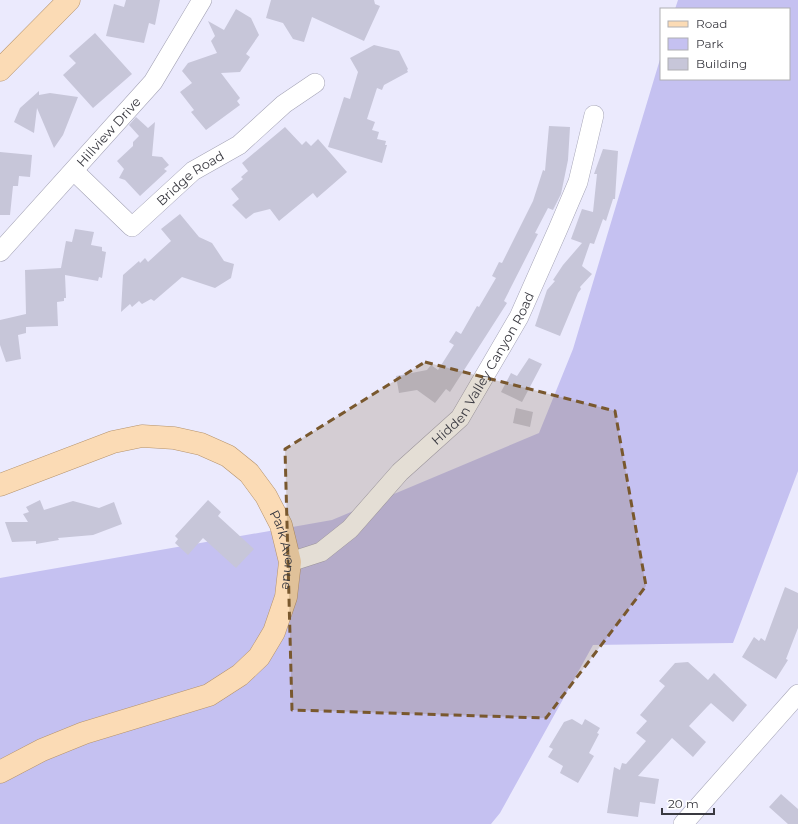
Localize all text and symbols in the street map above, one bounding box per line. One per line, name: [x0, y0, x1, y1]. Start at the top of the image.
legend: [660, 8, 790, 80]
text: Road: [696, 16, 727, 31]
text: Park: [696, 36, 724, 51]
text: Building: [696, 56, 747, 71]
street label: Hillview Drive: [73, 93, 144, 170]
street label: Bridge Road: [153, 147, 227, 209]
street label: Hidden Valley Canyon Road: [428, 289, 537, 448]
street label: Park Avenue: [266, 507, 298, 591]
scale bar: [662, 790, 714, 816]
text: 20 m: [668, 796, 699, 811]

